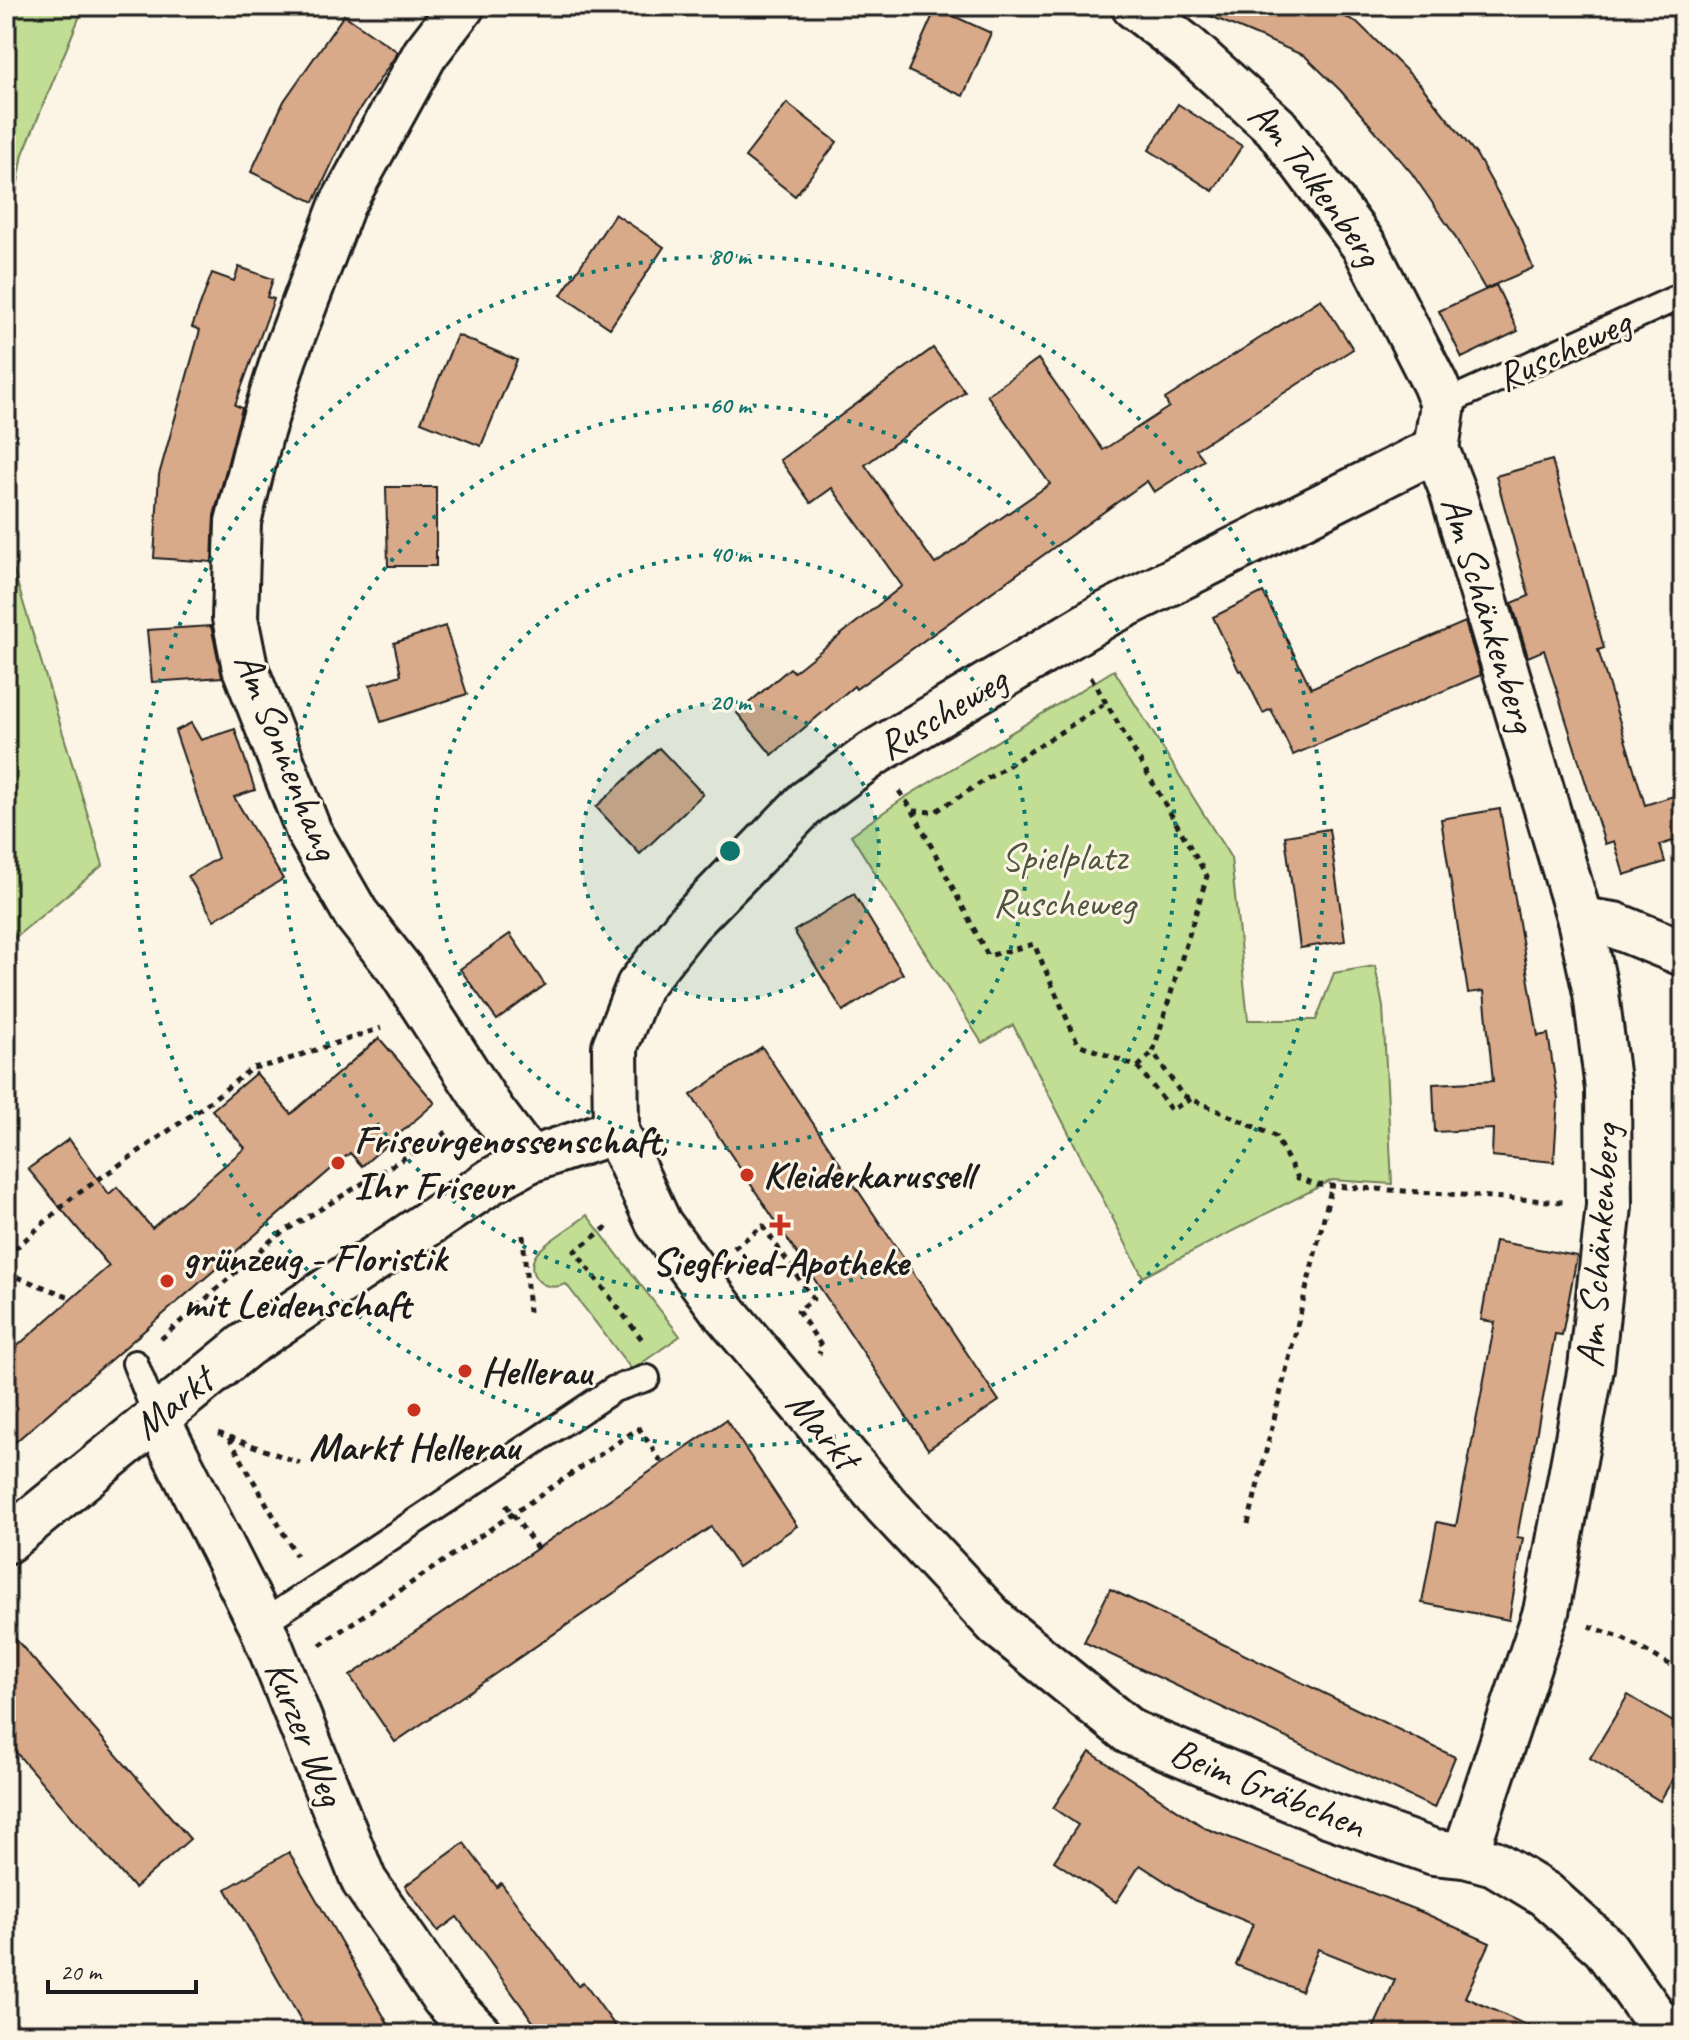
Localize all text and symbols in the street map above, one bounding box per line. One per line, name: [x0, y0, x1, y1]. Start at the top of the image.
street label: Am Talkenberg: [1238, 89, 1396, 276]
text: 80 m: [709, 241, 753, 271]
street label: Ruscheweg: [1488, 296, 1640, 403]
text: 60 m: [709, 390, 753, 420]
street label: Am Schänkenberg: [1429, 490, 1549, 741]
text: 40 m: [709, 539, 753, 569]
street label: Am Sonnenhang: [223, 645, 352, 869]
street label: Ruscheweg: [868, 654, 1018, 771]
text: 20 m: [709, 687, 753, 717]
park label: Spielplatz Ruscheweg: [993, 832, 1138, 928]
centre of rings: [716, 837, 744, 865]
place label: Friseurgenossenschaft, Ihr Friseur: [354, 1115, 668, 1211]
street label: Am Schänkenberg: [1565, 1120, 1632, 1369]
place label: Kleiderkarussell: [763, 1150, 980, 1200]
marker: Friseurgenossenschaft, Ihr Friseur: [329, 1154, 347, 1172]
marker: Kleiderkarussell: [738, 1166, 756, 1184]
marker: Siegfried-Apotheke: [771, 1216, 789, 1234]
place label: grünzeug - Floristik mit Leidenschaft: [183, 1233, 449, 1329]
place label: Siegfried-Apotheke: [652, 1237, 911, 1287]
marker: grünzeug - Floristik mit Leidenschaft: [158, 1272, 176, 1290]
place label: Hellerau: [481, 1346, 594, 1396]
street label: Markt: [123, 1352, 228, 1450]
marker: Hellerau: [456, 1362, 474, 1380]
street label: Markt: [775, 1380, 874, 1484]
marker: Markt Hellerau: [405, 1401, 423, 1419]
place label: Markt Hellerau: [309, 1422, 522, 1472]
street label: Kurzer Weg: [253, 1653, 357, 1815]
street label: Beim Gräbchen: [1163, 1726, 1374, 1850]
scale bar: [48, 1944, 196, 1994]
text: 20 m: [60, 1957, 103, 1987]

